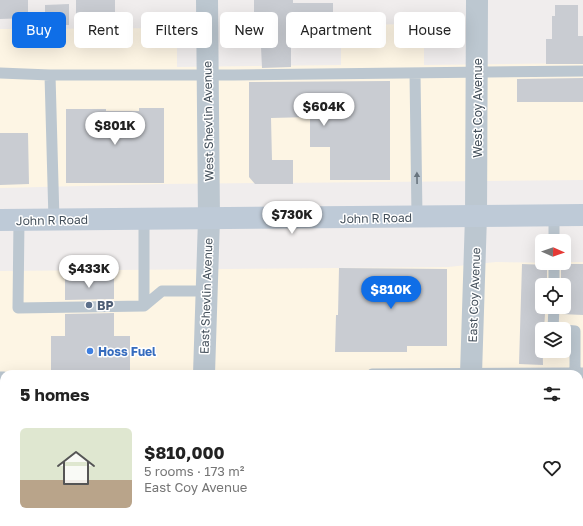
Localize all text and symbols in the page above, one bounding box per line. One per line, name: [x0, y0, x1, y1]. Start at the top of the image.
chip: Buy: [12, 12, 66, 48]
chip: Rent: [74, 12, 133, 48]
chip: Filters: [141, 12, 212, 48]
chip: New: [220, 12, 278, 48]
chip: Apartment: [286, 12, 386, 48]
chip: House: [394, 12, 465, 48]
street label: West Coy Avenue: [470, 58, 485, 158]
street label: West Shevlin Avenue: [199, 61, 217, 181]
pin: $604K: [296, 93, 352, 127]
text: $604K: [303, 98, 345, 114]
pin: $801K: [87, 112, 143, 146]
text: $801K: [94, 117, 136, 133]
one-way arrow: [414, 171, 420, 184]
pin: $730K: [264, 201, 320, 235]
text: $730K: [271, 206, 313, 222]
street label: John R Road: [340, 210, 412, 226]
street label: John R Road: [16, 212, 88, 228]
north arrow: [535, 234, 571, 270]
map controls: [535, 234, 571, 358]
street label: East Shevlin Avenue: [196, 238, 216, 354]
street label: East Coy Avenue: [465, 247, 483, 343]
pin: $433K: [61, 255, 117, 289]
text: $433K: [68, 260, 110, 276]
pin: $810K: [363, 276, 419, 310]
button: locate: [535, 278, 571, 314]
text: $810K: [370, 281, 412, 297]
place label: BP: [97, 298, 114, 313]
marker: BP: [84, 300, 94, 310]
button: layers: [535, 322, 571, 358]
place label: Hoss Fuel: [98, 344, 156, 359]
marker: Hoss Fuel: [85, 346, 95, 356]
icon: filters: [541, 383, 563, 405]
text: 5 homes: [20, 384, 90, 405]
text: $810,000: [144, 442, 225, 463]
icon: home: [52, 444, 100, 492]
icon: heart: [541, 457, 563, 479]
text: 5 rooms · 173 m²: [144, 463, 244, 479]
text: East Coy Avenue: [144, 479, 247, 495]

